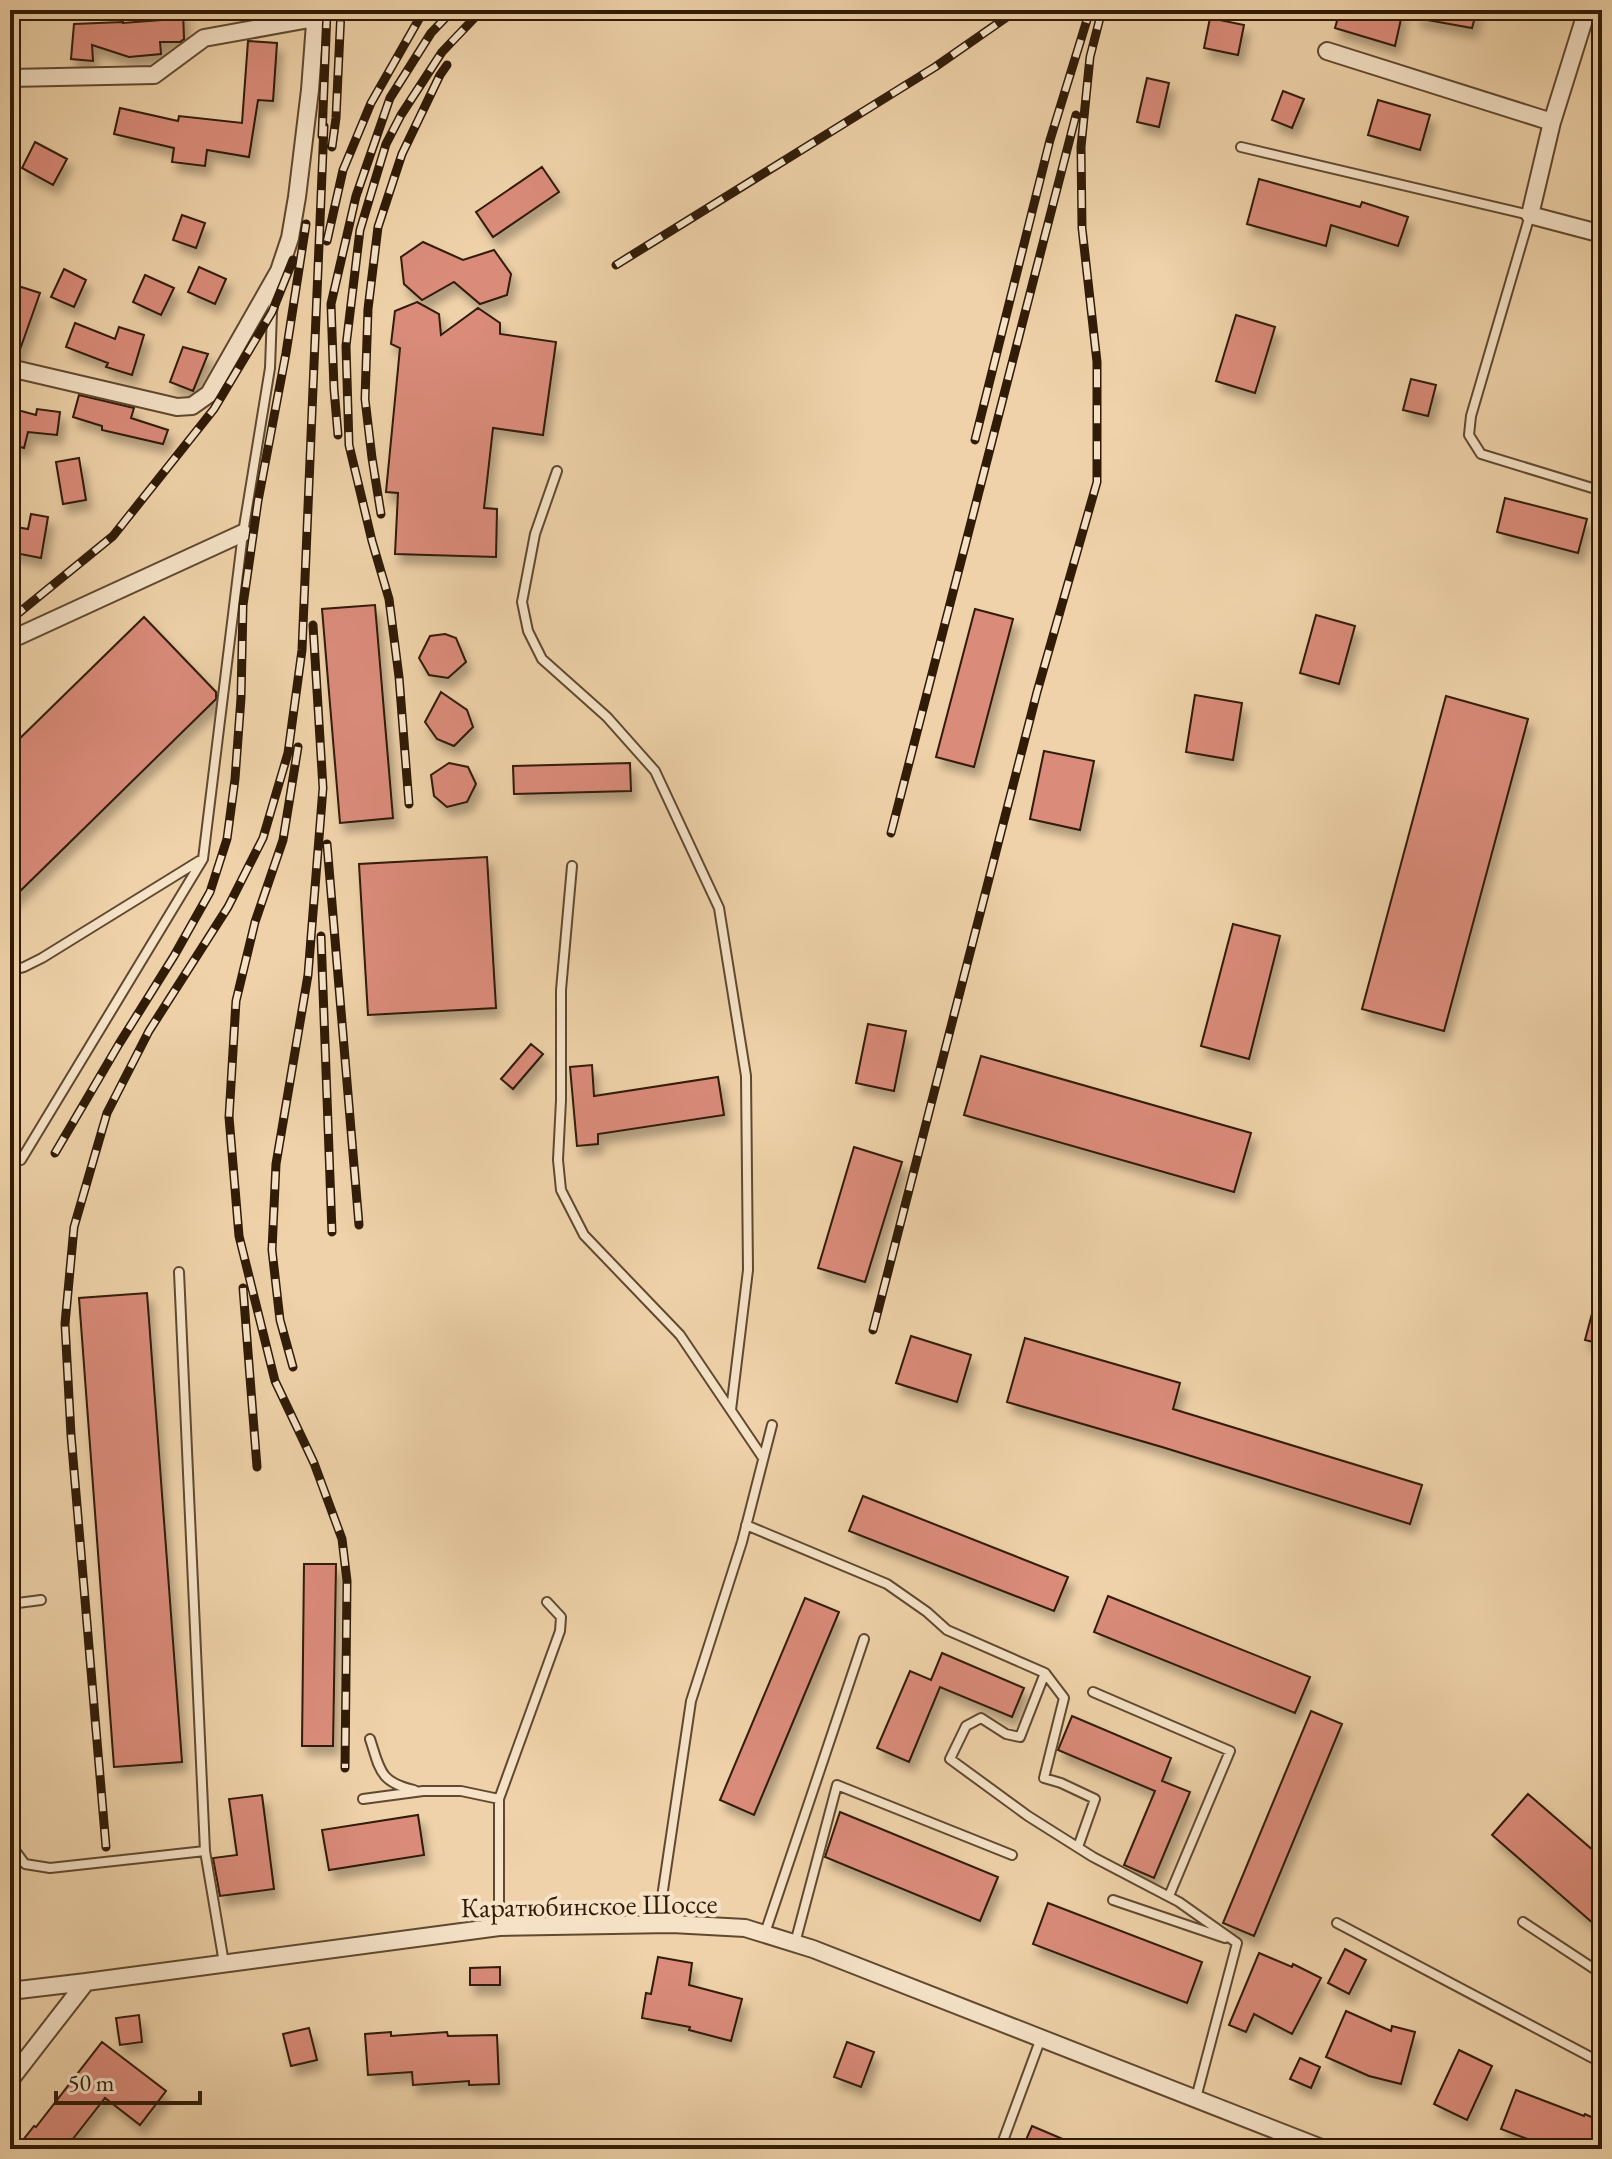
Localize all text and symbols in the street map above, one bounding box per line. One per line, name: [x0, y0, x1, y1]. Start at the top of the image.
street label: Каратюбинское Шоссе: [460, 1885, 718, 1925]
scale bar: [56, 2055, 200, 2105]
text: 50 m: [68, 2067, 115, 2098]

